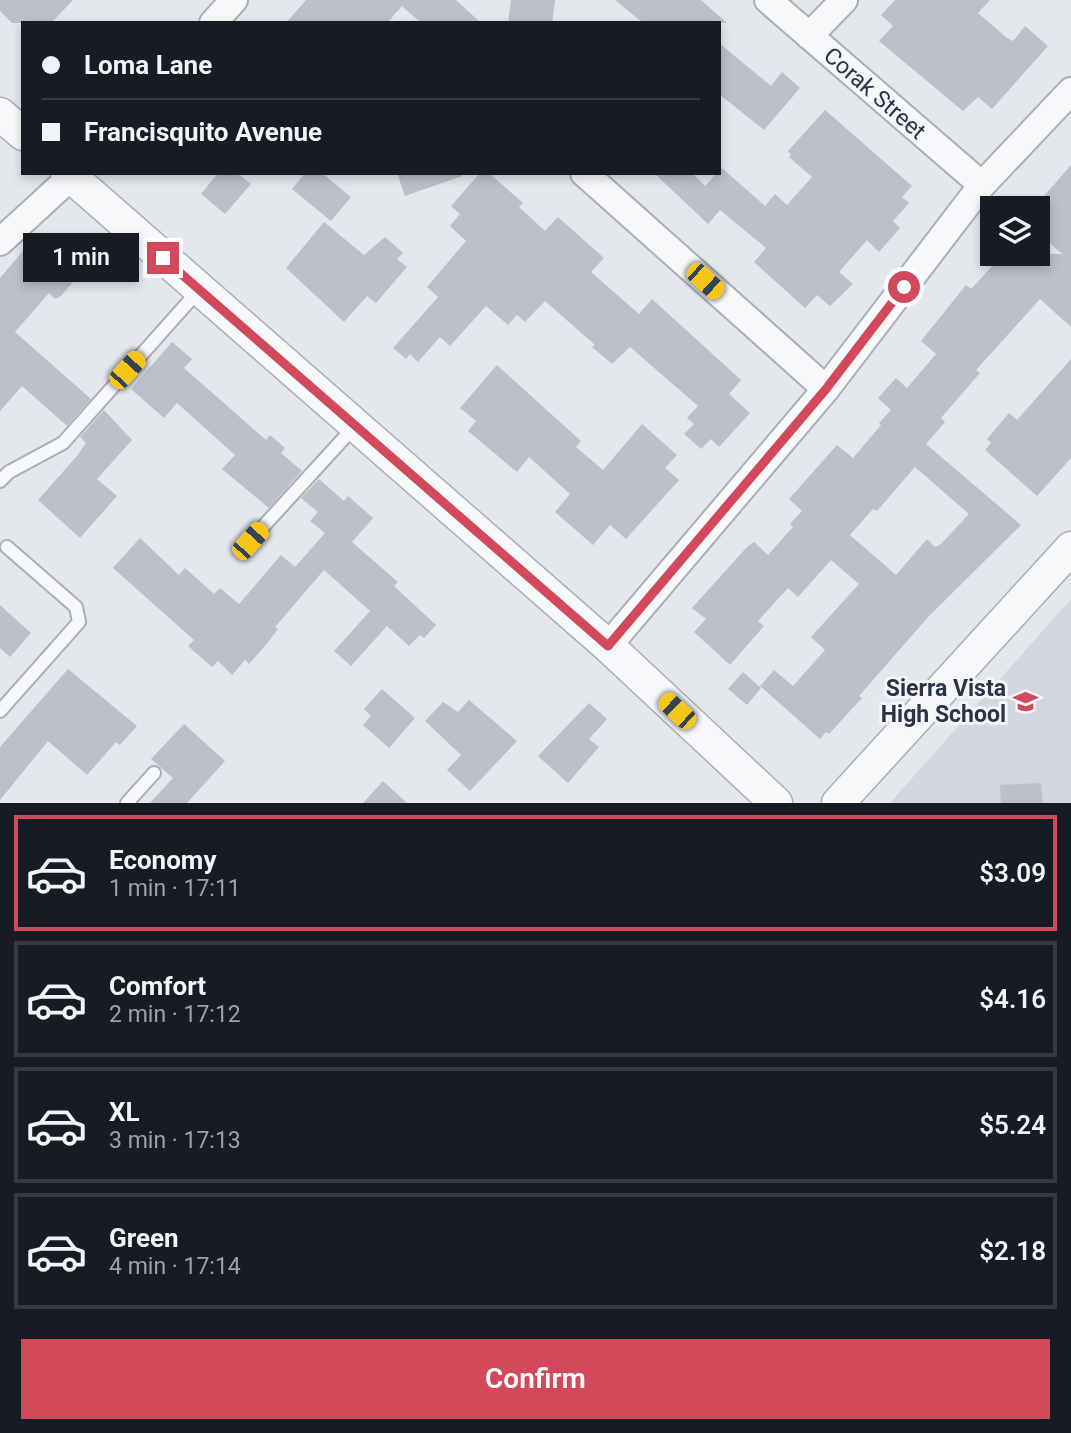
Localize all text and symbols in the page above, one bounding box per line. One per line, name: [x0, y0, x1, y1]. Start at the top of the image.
street label: Corak Street: [818, 42, 931, 145]
text: Loma Lane: [84, 50, 212, 80]
text: Francisquito Avenue: [84, 117, 322, 147]
map controls: [980, 196, 1050, 266]
button: layers: [980, 196, 1050, 266]
callout: 1 min: [23, 233, 138, 282]
route end: [147, 242, 179, 274]
text: 1 min: [52, 244, 110, 271]
car: [683, 259, 728, 303]
route start: [888, 271, 920, 303]
car: [106, 347, 149, 393]
car: [229, 518, 272, 564]
place label: Sierra Vista High School: [881, 675, 1006, 728]
school or university icon: Sierra Vista High School: [1012, 687, 1040, 715]
car: [655, 689, 700, 733]
icon: car: [25, 842, 88, 905]
text: Economy: [109, 845, 216, 875]
text: $3.09: [979, 858, 1046, 888]
text: 1 min · 17:11: [109, 875, 241, 902]
icon: car: [25, 968, 88, 1031]
text: Comfort: [109, 971, 206, 1001]
text: $4.16: [979, 984, 1046, 1014]
text: 2 min · 17:12: [109, 1001, 241, 1028]
icon: car: [25, 1094, 88, 1157]
text: XL: [109, 1097, 140, 1127]
text: $5.24: [979, 1110, 1046, 1140]
text: 3 min · 17:13: [109, 1127, 241, 1154]
icon: car: [25, 1220, 88, 1283]
text: Green: [109, 1223, 179, 1253]
text: $2.18: [979, 1236, 1046, 1266]
text: 4 min · 17:14: [109, 1253, 241, 1280]
button: Confirm: [21, 1339, 1050, 1419]

